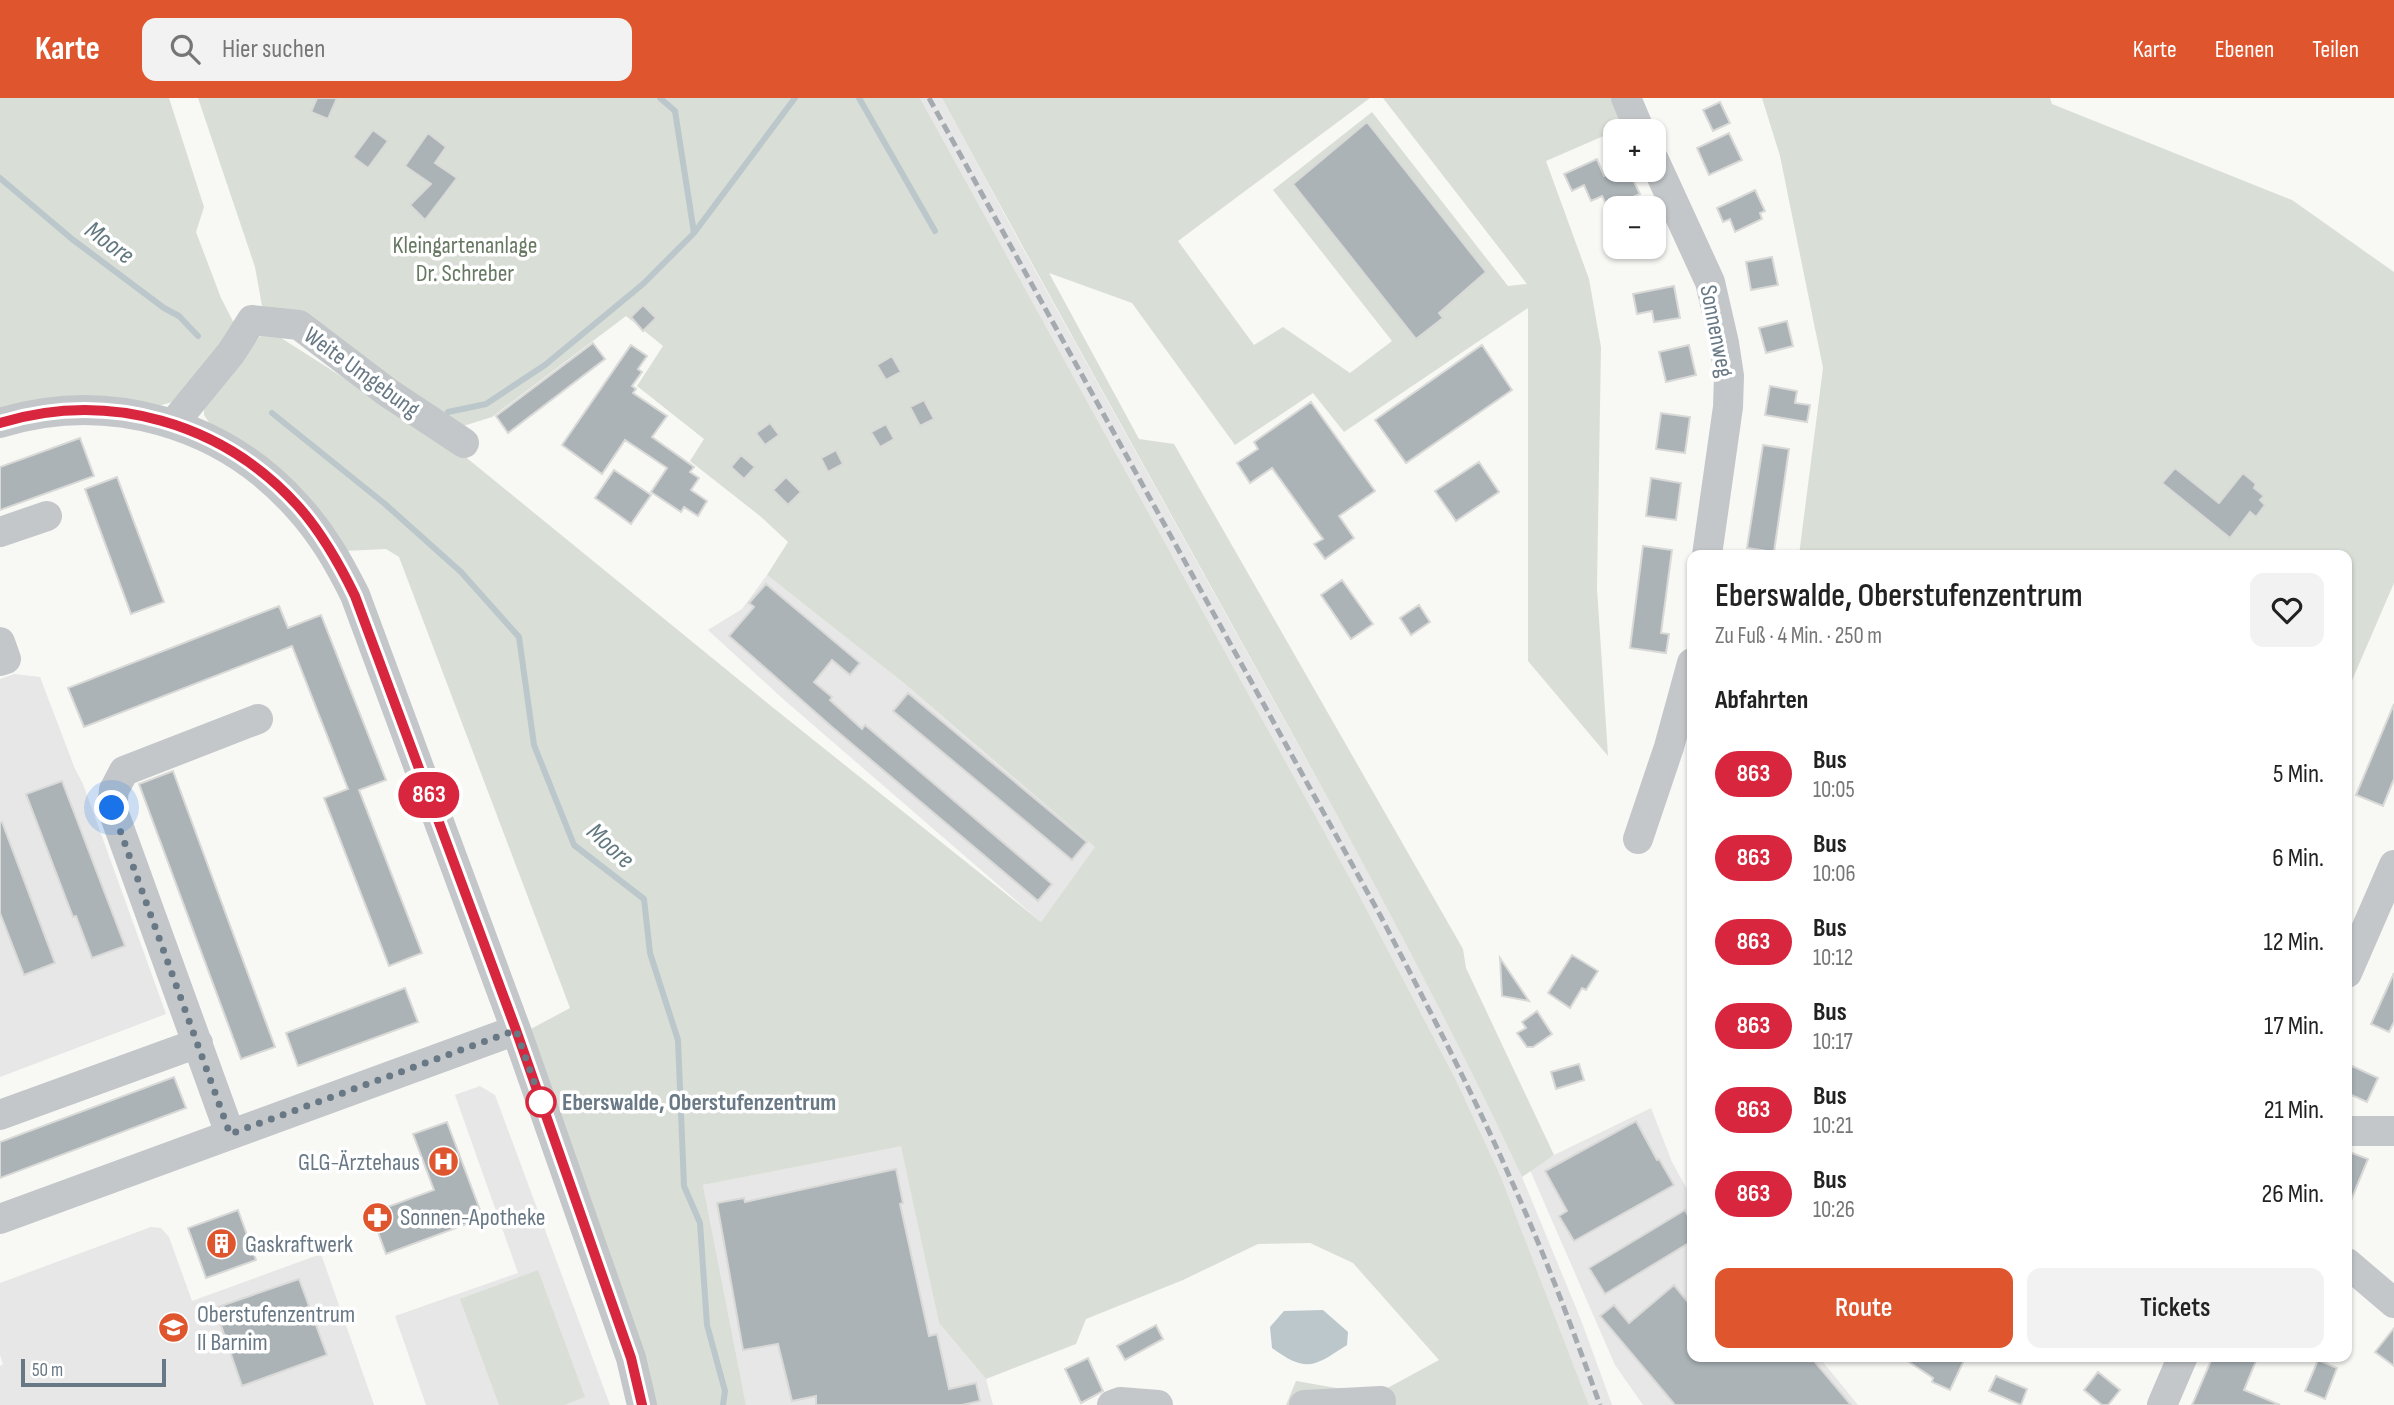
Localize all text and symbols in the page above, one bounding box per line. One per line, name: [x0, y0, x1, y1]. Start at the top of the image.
search box: [142, 18, 632, 81]
text: Karte: [35, 29, 100, 69]
icon: search: [166, 30, 204, 68]
text: Hier suchen: [222, 34, 325, 65]
text: Karte: [2133, 35, 2177, 64]
text: Ebenen: [2215, 35, 2274, 64]
text: Teilen: [2312, 35, 2359, 64]
map controls: [1603, 119, 1666, 259]
button: +: [1603, 119, 1666, 182]
button: −: [1603, 196, 1666, 259]
water label: Moore: [78, 215, 140, 271]
park label: Kleingartenanlage Dr. Schreber: [393, 231, 537, 288]
street label: Sonnenweg: [1693, 283, 1740, 380]
street label: Weite Umgebung: [298, 321, 425, 424]
button: heart: [2250, 573, 2324, 647]
text: Eberswalde, Oberstufenzentrum: [1715, 576, 2083, 616]
text: Zu Fuß · 4 Min. · 250 m: [1715, 622, 1882, 650]
text: Abfahrten: [1715, 685, 1808, 716]
text: Bus: [1813, 745, 1847, 776]
text: 863: [1737, 759, 1770, 788]
text: 5 Min.: [2273, 759, 2324, 790]
line badge: 863: [389, 772, 469, 818]
text: 10:05: [1813, 776, 1855, 804]
text: 863: [412, 780, 446, 809]
your location: [94, 790, 129, 825]
water label: Moore: [580, 817, 640, 875]
text: Bus: [1813, 829, 1847, 860]
text: 863: [1737, 843, 1770, 872]
text: 6 Min.: [2272, 843, 2324, 874]
text: 10:06: [1813, 860, 1856, 888]
text: Bus: [1813, 913, 1847, 944]
text: 863: [1737, 927, 1770, 956]
text: 12 Min.: [2263, 927, 2324, 958]
text: 10:12: [1813, 944, 1853, 972]
text: Bus: [1813, 997, 1847, 1028]
text: 863: [1737, 1011, 1770, 1040]
text: 17 Min.: [2264, 1011, 2324, 1042]
text: 10:17: [1813, 1028, 1853, 1056]
text: Bus: [1813, 1081, 1847, 1112]
marker: Eberswalde, Oberstufenzentrum: [526, 1087, 556, 1117]
place label: Eberswalde, Oberstufenzentrum: [562, 1088, 836, 1117]
text: 863: [1737, 1095, 1770, 1124]
text: 21 Min.: [2264, 1095, 2324, 1126]
text: 10:21: [1813, 1112, 1853, 1140]
hospital icon: GLG-Ärztehaus: [426, 1145, 460, 1179]
place label: GLG-Ärztehaus: [298, 1148, 420, 1177]
text: Bus: [1813, 1165, 1847, 1196]
text: 863: [1737, 1179, 1770, 1208]
text: 26 Min.: [2261, 1179, 2324, 1210]
text: 10:26: [1813, 1196, 1855, 1224]
pharmacy icon: Sonnen-Apotheke: [360, 1200, 394, 1234]
place label: Sonnen-Apotheke: [400, 1203, 545, 1232]
building icon: Gaskraftwerk: [205, 1227, 239, 1261]
place label: Gaskraftwerk: [245, 1230, 353, 1259]
button: Route: [1715, 1268, 2013, 1348]
button: Tickets: [2027, 1268, 2324, 1348]
place label: Oberstufenzentrum II Barnim: [197, 1300, 355, 1357]
school or university icon: Oberstufenzentrum II Barnim: [157, 1311, 191, 1345]
scale bar: [21, 1356, 166, 1388]
text: 50 m: [32, 1359, 63, 1382]

